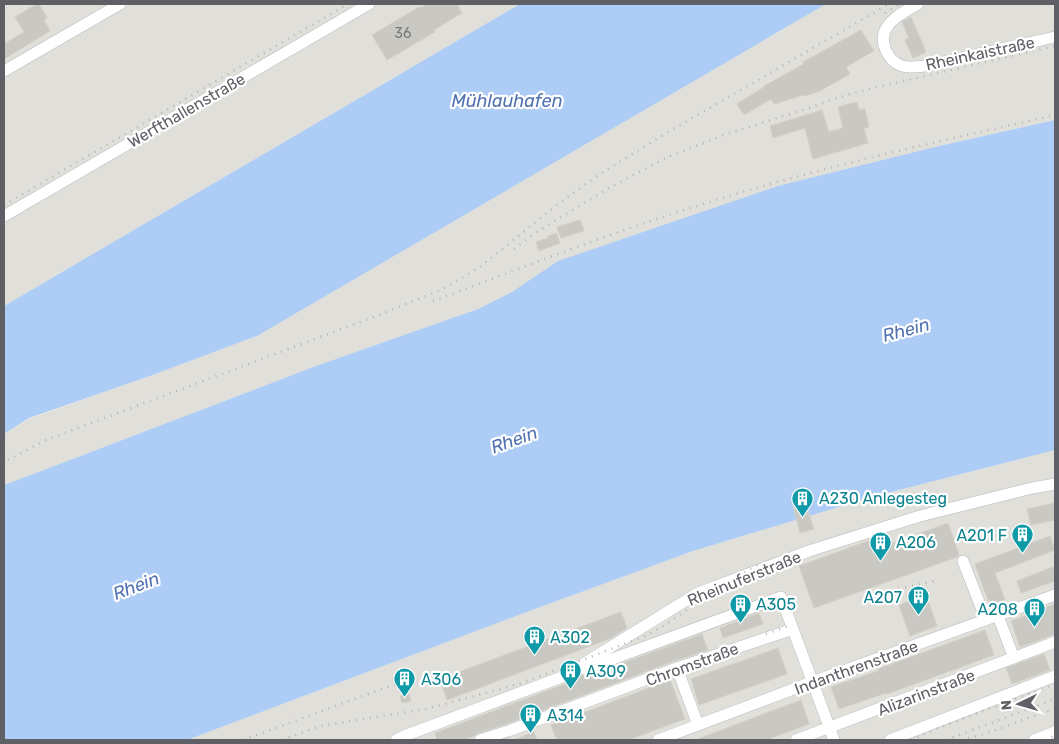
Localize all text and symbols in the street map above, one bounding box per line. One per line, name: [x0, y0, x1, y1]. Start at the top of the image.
house number: 36: [395, 25, 411, 42]
street label: Rheinkaistraße: [924, 33, 1036, 74]
street label: Werfthallenstraße: [124, 69, 248, 152]
water label: Mühlauhafen: [451, 90, 563, 112]
water label: Rhein: [880, 313, 932, 347]
water label: Rhein: [488, 421, 540, 459]
building icon: A230 Anlegesteg: [791, 486, 815, 517]
place label: A230 Anlegesteg: [819, 489, 947, 508]
building icon: A201 F: [1011, 523, 1035, 554]
place label: A201 F: [957, 526, 1007, 545]
building icon: A206: [868, 530, 892, 561]
place label: A206: [896, 533, 936, 552]
street label: Rheinuferstraße: [685, 547, 804, 610]
water label: Rhein: [110, 567, 162, 605]
building icon: A207: [906, 585, 930, 616]
place label: A207: [864, 588, 902, 607]
building icon: A305: [728, 592, 752, 623]
place label: A305: [756, 595, 796, 614]
building icon: A208: [1022, 597, 1046, 628]
place label: A208: [978, 600, 1018, 619]
building icon: A302: [522, 625, 546, 656]
place label: A302: [550, 628, 590, 647]
street label: Indanthrenstraße: [792, 636, 921, 699]
street label: Chromstraße: [643, 639, 741, 690]
building icon: A309: [558, 659, 582, 690]
place label: A309: [586, 662, 626, 681]
street label: Alizarinstraße: [875, 665, 978, 720]
building icon: A306: [393, 667, 417, 698]
place label: A306: [421, 670, 461, 689]
north arrow: [994, 679, 1044, 729]
text: N: [998, 699, 1015, 711]
building icon: A314: [519, 703, 543, 734]
place label: A314: [547, 706, 584, 725]

